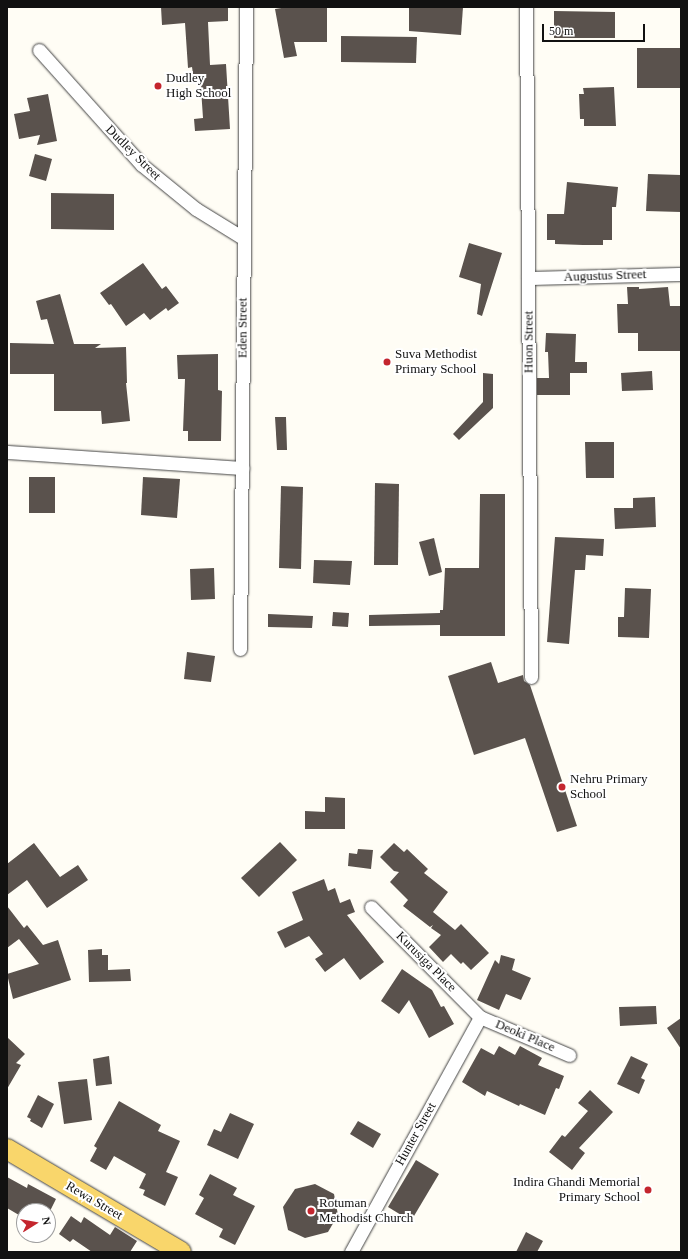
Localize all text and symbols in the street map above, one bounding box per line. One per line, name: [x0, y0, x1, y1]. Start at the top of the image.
scale bar: [544, 16, 647, 42]
text: 50 m: [549, 24, 573, 38]
place label: Dudley High School: [166, 71, 231, 102]
marker: Dudley High School: [153, 81, 163, 91]
street label: Dudley Street: [102, 122, 164, 184]
street label: Augustus Street: [563, 267, 647, 285]
street label: Eden Street: [235, 298, 251, 358]
street label: Huon Street: [521, 311, 537, 373]
place label: Suva Methodist Primary School: [395, 347, 477, 378]
marker: Suva Methodist Primary School: [382, 357, 392, 367]
place label: Nehru Primary School: [570, 772, 648, 803]
marker: Nehru Primary School: [557, 782, 567, 792]
street label: Kurusiga Place: [393, 929, 459, 995]
street label: Deoki Place: [493, 1016, 557, 1056]
street label: Hunter Street: [392, 1100, 440, 1168]
place label: Indira Ghandi Memorial Primary School: [513, 1175, 640, 1206]
street label: Rewa Street: [63, 1178, 125, 1224]
marker: Indira Ghandi Memorial Primary School: [643, 1185, 653, 1195]
place label: Rotuman Methodist Church: [319, 1196, 413, 1227]
north arrow: [16, 1203, 56, 1243]
marker: Rotuman Methodist Church: [306, 1206, 316, 1216]
text: N: [40, 1216, 53, 1226]

